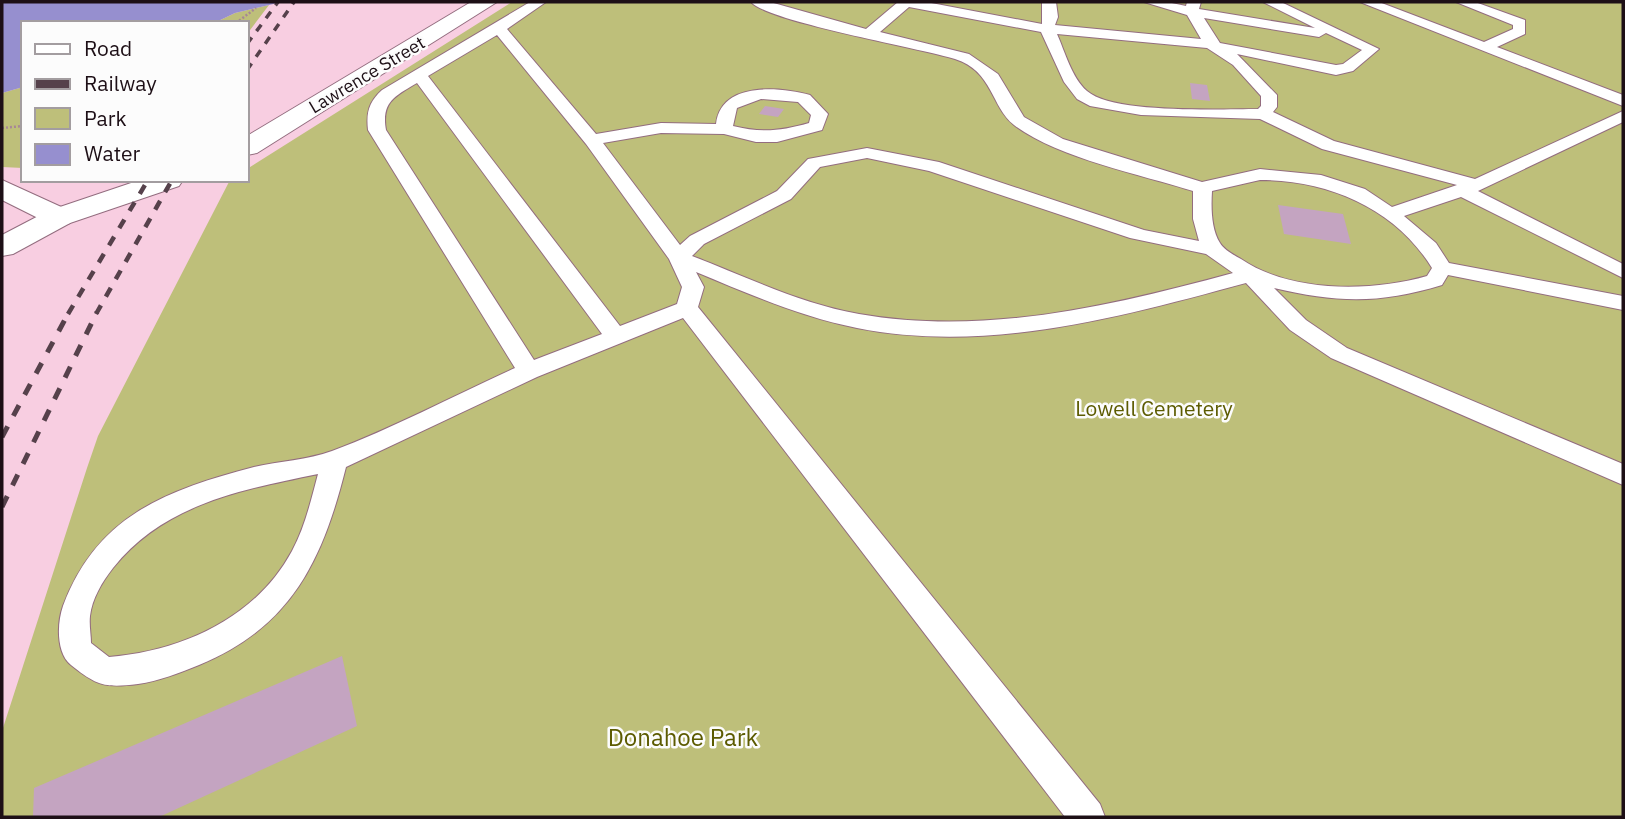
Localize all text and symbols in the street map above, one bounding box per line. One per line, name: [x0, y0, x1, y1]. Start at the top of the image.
legend: [21, 21, 248, 182]
street label: Lawrence Street: [304, 31, 429, 118]
text: Road: [84, 34, 132, 62]
text: Railway: [84, 69, 157, 97]
text: Park: [84, 104, 127, 132]
text: Water: [84, 139, 141, 167]
park label: Lowell Cemetery: [1075, 394, 1233, 422]
park label: Donahoe Park: [608, 721, 759, 753]

